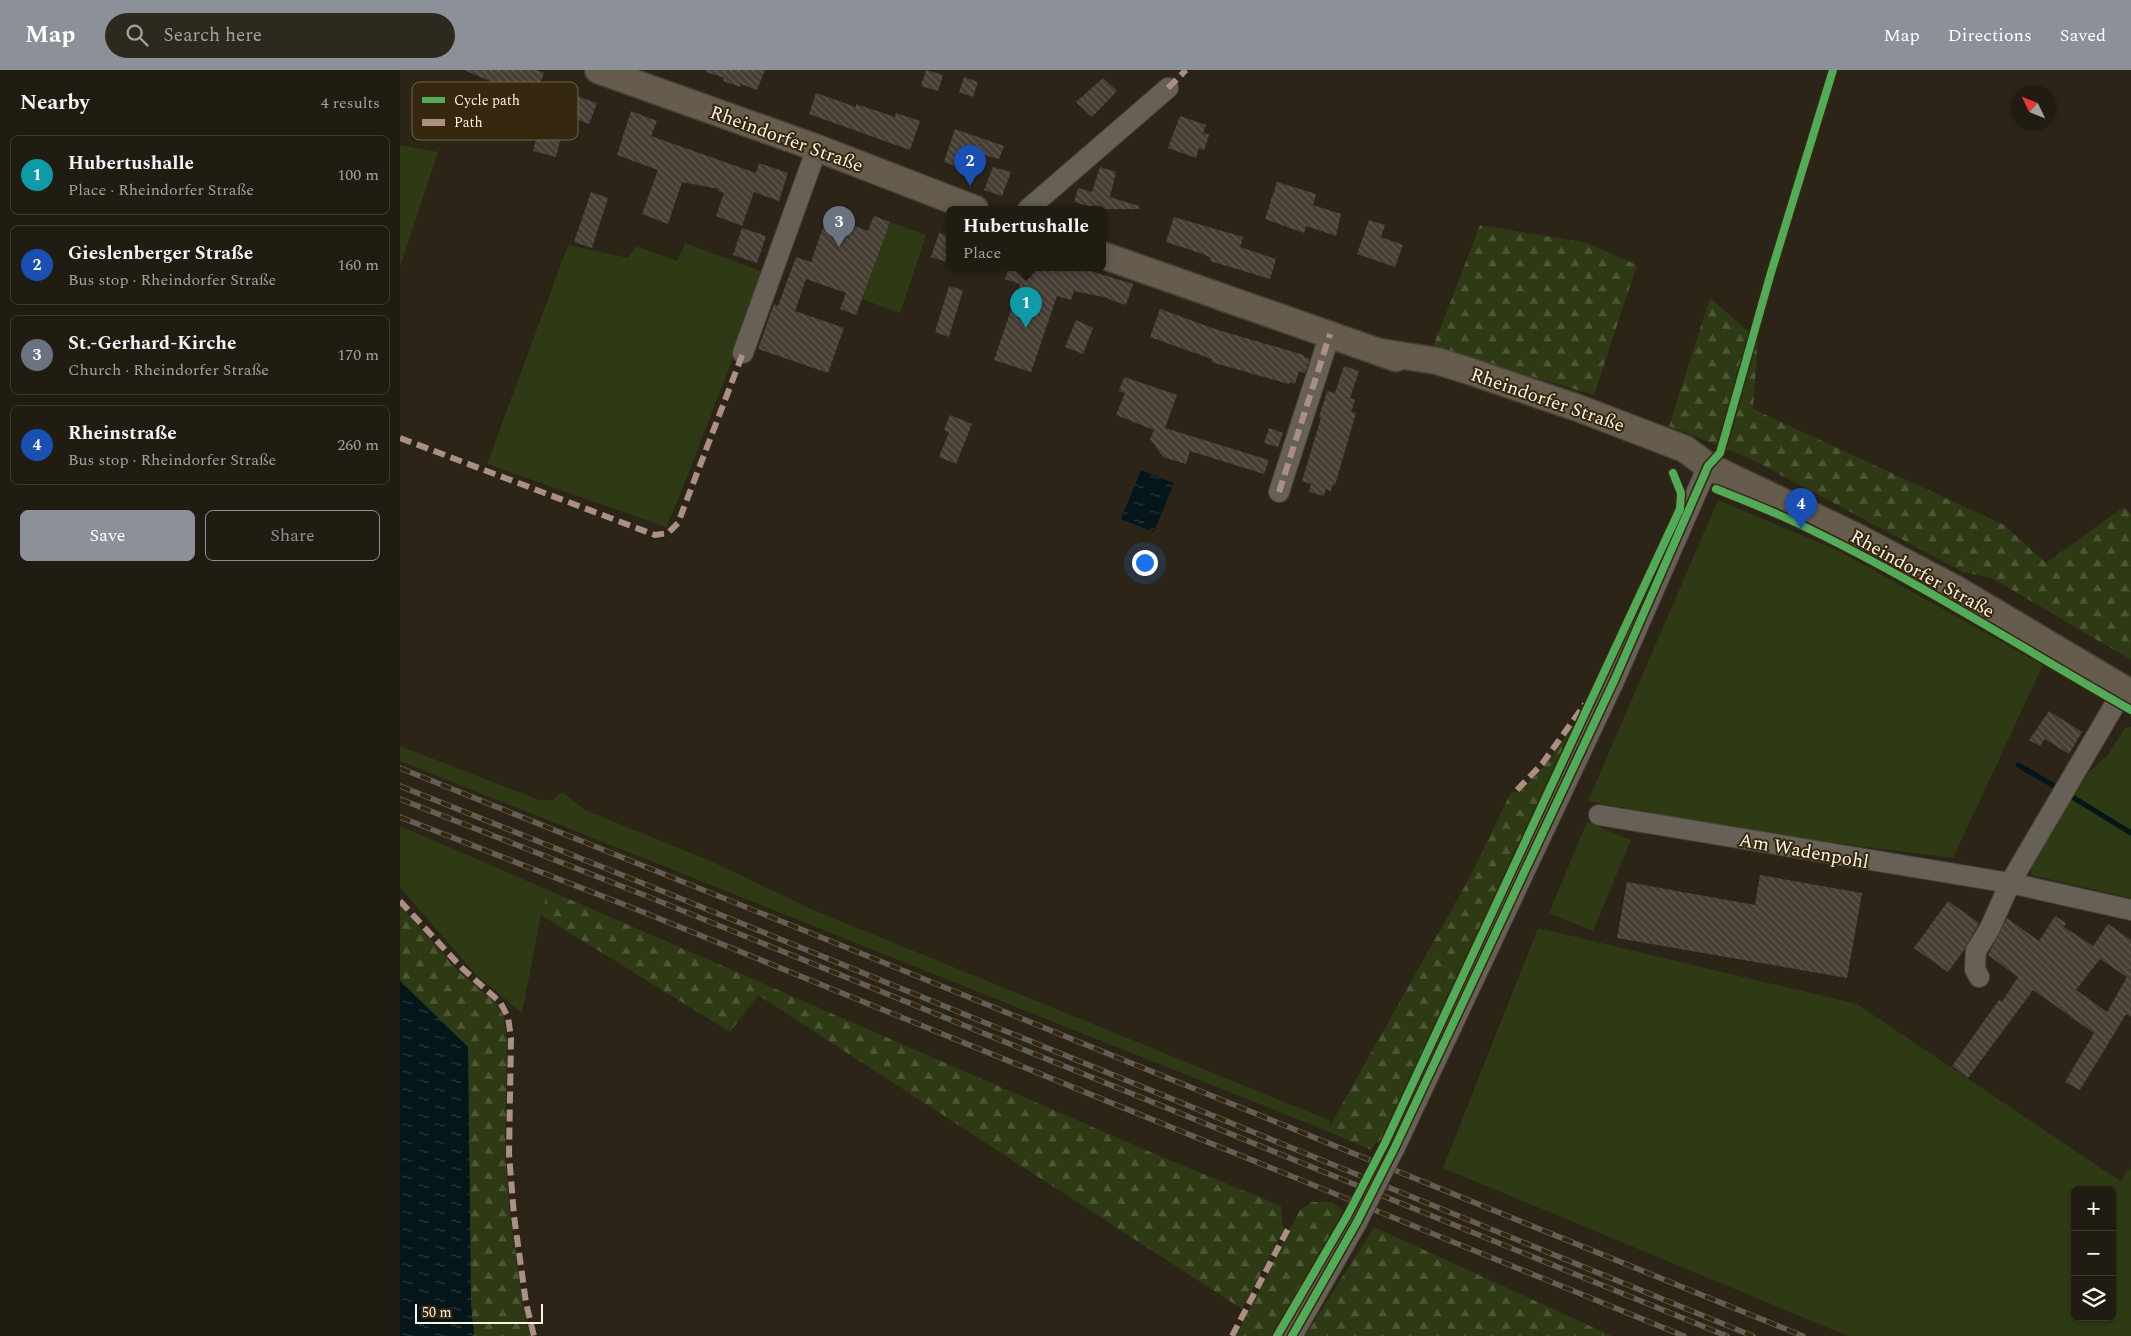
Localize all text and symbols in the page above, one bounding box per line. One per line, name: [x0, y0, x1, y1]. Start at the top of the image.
search box: [105, 13, 455, 58]
text: Map: [25, 17, 75, 53]
icon: search: [123, 21, 151, 49]
text: Search here: [163, 21, 262, 50]
text: Map: [1884, 22, 1920, 49]
text: Directions: [1948, 22, 2032, 49]
text: Saved: [2060, 22, 2106, 49]
legend: [412, 82, 578, 140]
north arrow: [2011, 85, 2056, 130]
text: Nearby: [20, 87, 90, 119]
text: Cycle path: [454, 90, 520, 111]
text: 4 results: [321, 91, 380, 115]
street label: Rheindorfer Straße: [706, 98, 867, 181]
text: Path: [454, 112, 483, 133]
pin: 2: [954, 145, 986, 186]
text: Hubertushalle: [68, 149, 194, 178]
text: 1: [33, 163, 41, 187]
text: 100 m: [337, 163, 379, 187]
text: Place · Rheindorfer Straße: [68, 178, 254, 202]
pin: 3: [823, 206, 855, 247]
popup: [946, 206, 1106, 271]
text: Hubertushalle: [963, 212, 1089, 241]
text: Gieslenberger Straße: [68, 239, 253, 268]
text: Place: [963, 241, 1001, 265]
text: 2: [33, 253, 41, 277]
text: 160 m: [337, 253, 379, 277]
text: Bus stop · Rheindorfer Straße: [68, 268, 276, 292]
pin: 1: [1010, 287, 1042, 328]
text: St.-Gerhard-Kirche: [68, 329, 236, 358]
text: 3: [33, 343, 41, 367]
text: 170 m: [337, 343, 379, 367]
text: Church · Rheindorfer Straße: [68, 358, 269, 382]
street label: Rheindorfer Straße: [1467, 360, 1628, 440]
text: Rheinstraße: [68, 419, 177, 448]
text: 4: [33, 433, 41, 457]
text: 260 m: [337, 433, 379, 457]
text: Bus stop · Rheindorfer Straße: [68, 448, 276, 472]
pin: 4: [1785, 488, 1817, 529]
button: Save: [20, 510, 195, 561]
button: Share: [205, 510, 380, 561]
street label: Rheindorfer Straße: [1845, 523, 2000, 626]
your location: [1132, 550, 1158, 576]
street label: Am Wadenpohl: [1736, 826, 1871, 877]
map controls: [2071, 1186, 2116, 1321]
button: +: [2071, 1186, 2116, 1231]
button: −: [2071, 1231, 2116, 1276]
button: layers: [2071, 1276, 2116, 1321]
scale bar: [415, 1301, 542, 1324]
text: 50 m: [422, 1302, 452, 1323]

